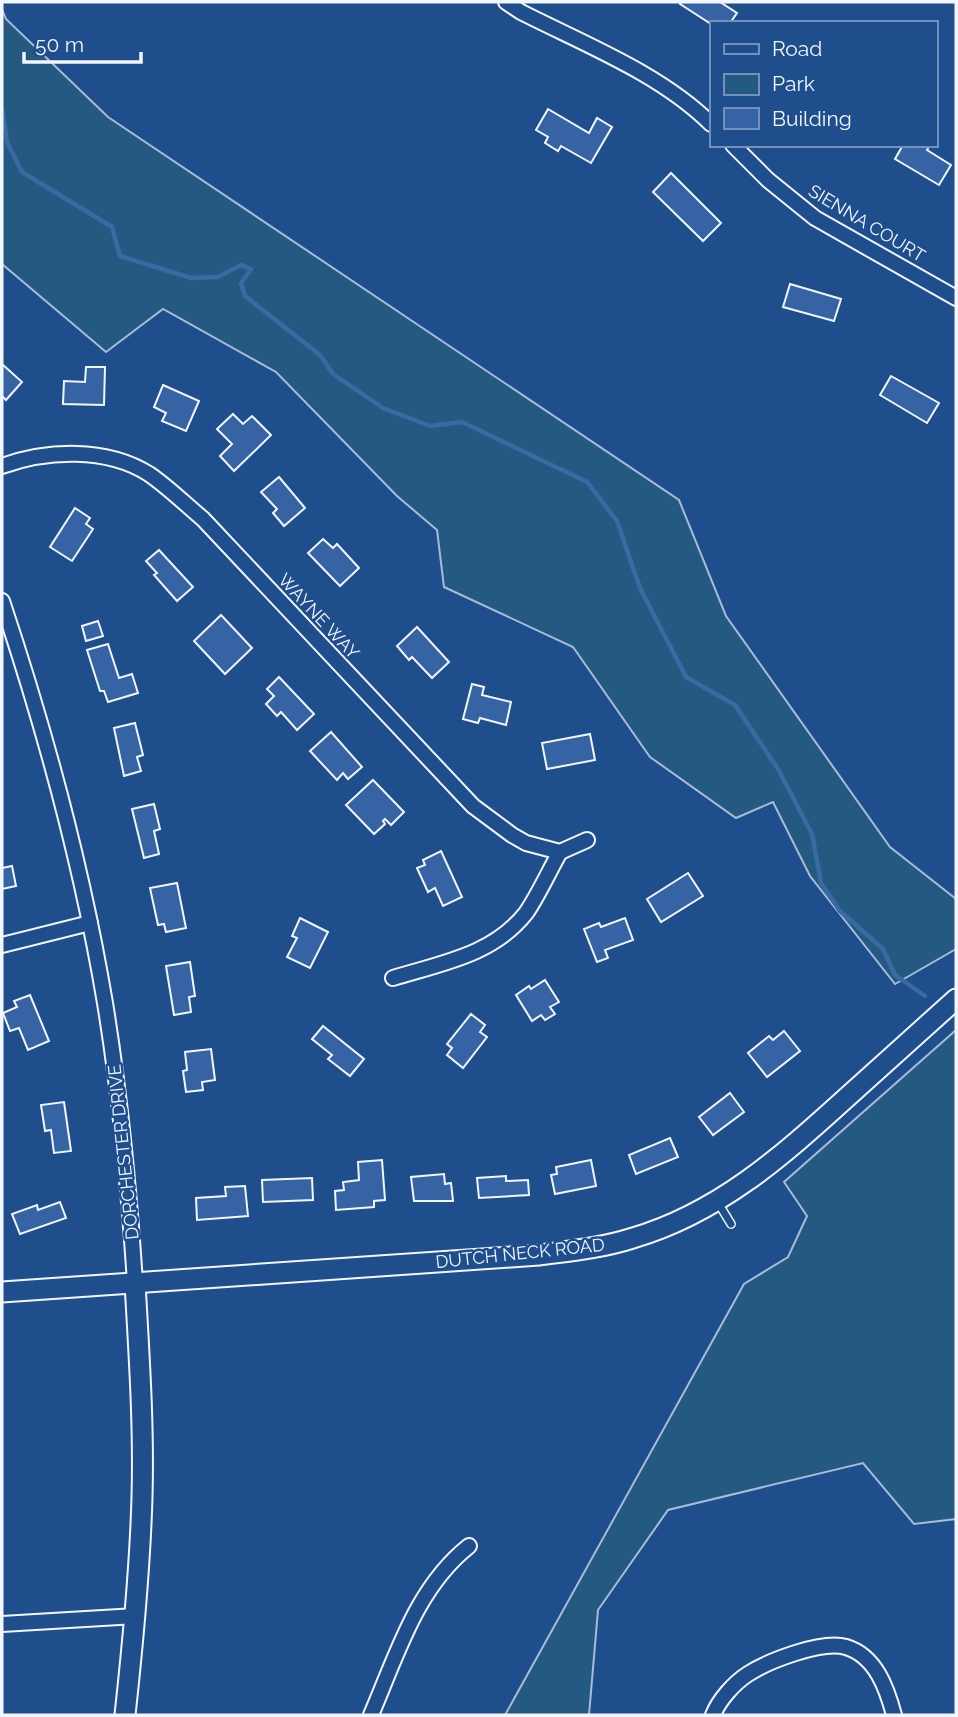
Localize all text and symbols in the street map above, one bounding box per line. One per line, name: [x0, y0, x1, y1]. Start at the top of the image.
scale bar: [24, 21, 142, 65]
legend: [710, 21, 937, 147]
text: 50 m: [35, 32, 84, 57]
text: Road: [772, 36, 822, 61]
text: Park: [772, 71, 815, 96]
text: Building: [772, 106, 852, 131]
street label: SIENNA COURT: [805, 180, 929, 266]
street label: WAYNE WAY: [274, 569, 364, 663]
street label: DORCHESTER DRIVE: [103, 1063, 143, 1241]
street label: DUTCH NECK ROAD: [434, 1234, 606, 1272]

